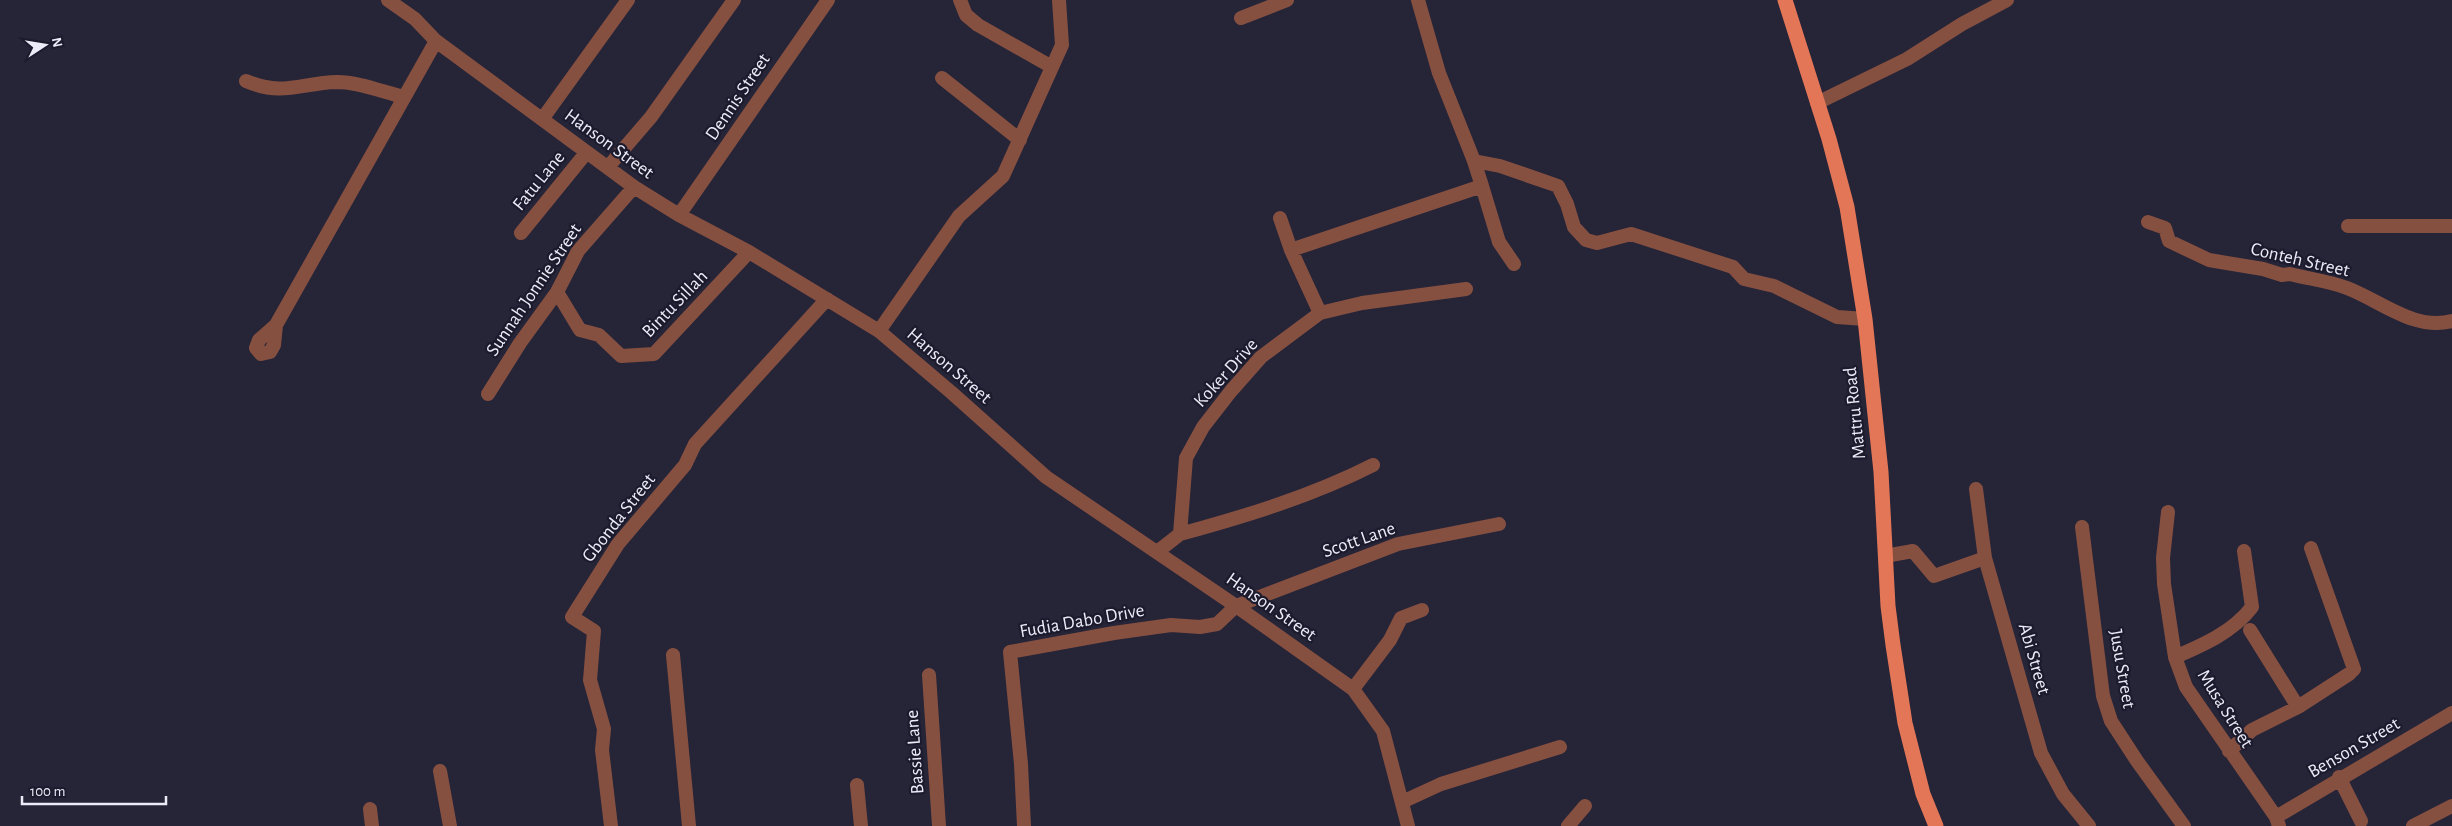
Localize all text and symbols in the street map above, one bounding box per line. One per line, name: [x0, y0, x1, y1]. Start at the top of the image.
north arrow: [20, 20, 70, 70]
text: N: [49, 36, 65, 49]
street label: Dennis Street: [702, 50, 774, 144]
street label: Hanson Street: [561, 106, 657, 182]
street label: Fatu Lane: [509, 148, 569, 214]
street label: Sunnah Jonnie Street: [483, 220, 585, 360]
street label: Conteh Street: [2249, 239, 2351, 281]
street label: Bintu Sillah: [639, 267, 711, 341]
street label: Hanson Street: [903, 324, 995, 408]
street label: Koker Drive: [1190, 335, 1262, 411]
street label: Mattru Road: [1841, 366, 1869, 460]
street label: Gbonda Street: [579, 470, 659, 566]
street label: Scott Lane: [1320, 519, 1398, 561]
street label: Hanson Street: [1223, 569, 1319, 645]
street label: Fudia Dabo Drive: [1018, 601, 1146, 641]
street label: Abi Street: [2015, 621, 2053, 697]
street label: Jusu Street: [2106, 628, 2138, 710]
street label: Musa Street: [2194, 667, 2256, 751]
street label: Bassie Lane: [903, 709, 927, 795]
street label: Benson Street: [2305, 714, 2403, 782]
scale bar: [22, 774, 166, 806]
text: 100 m: [30, 784, 65, 799]

